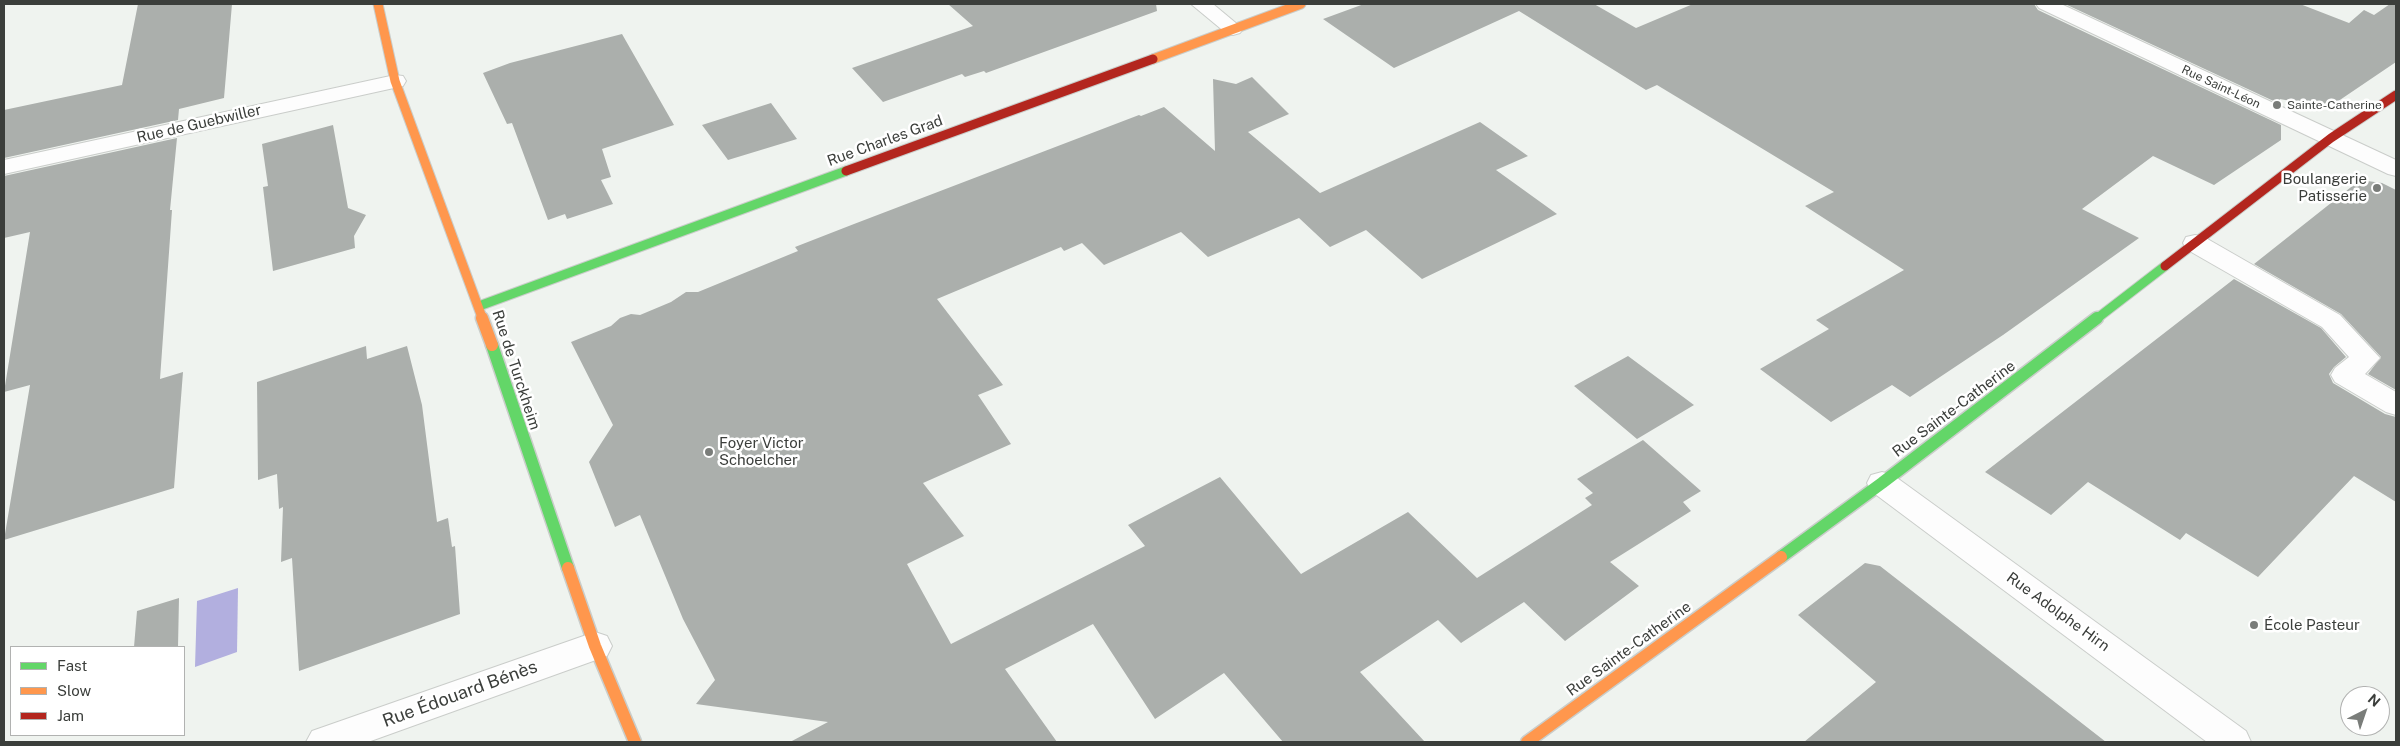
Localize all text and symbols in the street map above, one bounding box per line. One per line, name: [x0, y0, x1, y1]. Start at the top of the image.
street label: Rue Saint-Léon: [2179, 62, 2263, 112]
place label: Sainte-Catherine: [2287, 98, 2382, 112]
marker: Sainte-Catherine: [2271, 99, 2283, 111]
street label: Rue de Guebwiller: [135, 101, 263, 147]
street label: Rue Charles Grad: [825, 112, 945, 170]
place label: Boulangerie Patisserie: [2283, 170, 2367, 205]
marker: Boulangerie Patisserie: [2371, 182, 2383, 194]
street label: Rue de Turckheim: [488, 308, 544, 432]
street label: Rue Sainte-Catherine: [1889, 357, 2019, 461]
place label: Foyer Victor Schoelcher: [719, 434, 804, 469]
marker: Foyer Victor Schoelcher: [703, 446, 715, 458]
street label: Rue Adolphe Hirn: [2003, 569, 2113, 655]
street label: Rue Sainte-Catherine: [1563, 598, 1695, 700]
place label: École Pasteur: [2264, 616, 2360, 634]
marker: École Pasteur: [2248, 619, 2260, 631]
legend: [10, 646, 185, 736]
street label: Rue Édouard Bénès: [380, 656, 540, 732]
text: Fast: [57, 657, 87, 674]
text: Slow: [57, 682, 91, 699]
north arrow: [2340, 686, 2390, 736]
text: N: [2365, 691, 2384, 710]
text: Jam: [57, 707, 84, 724]

